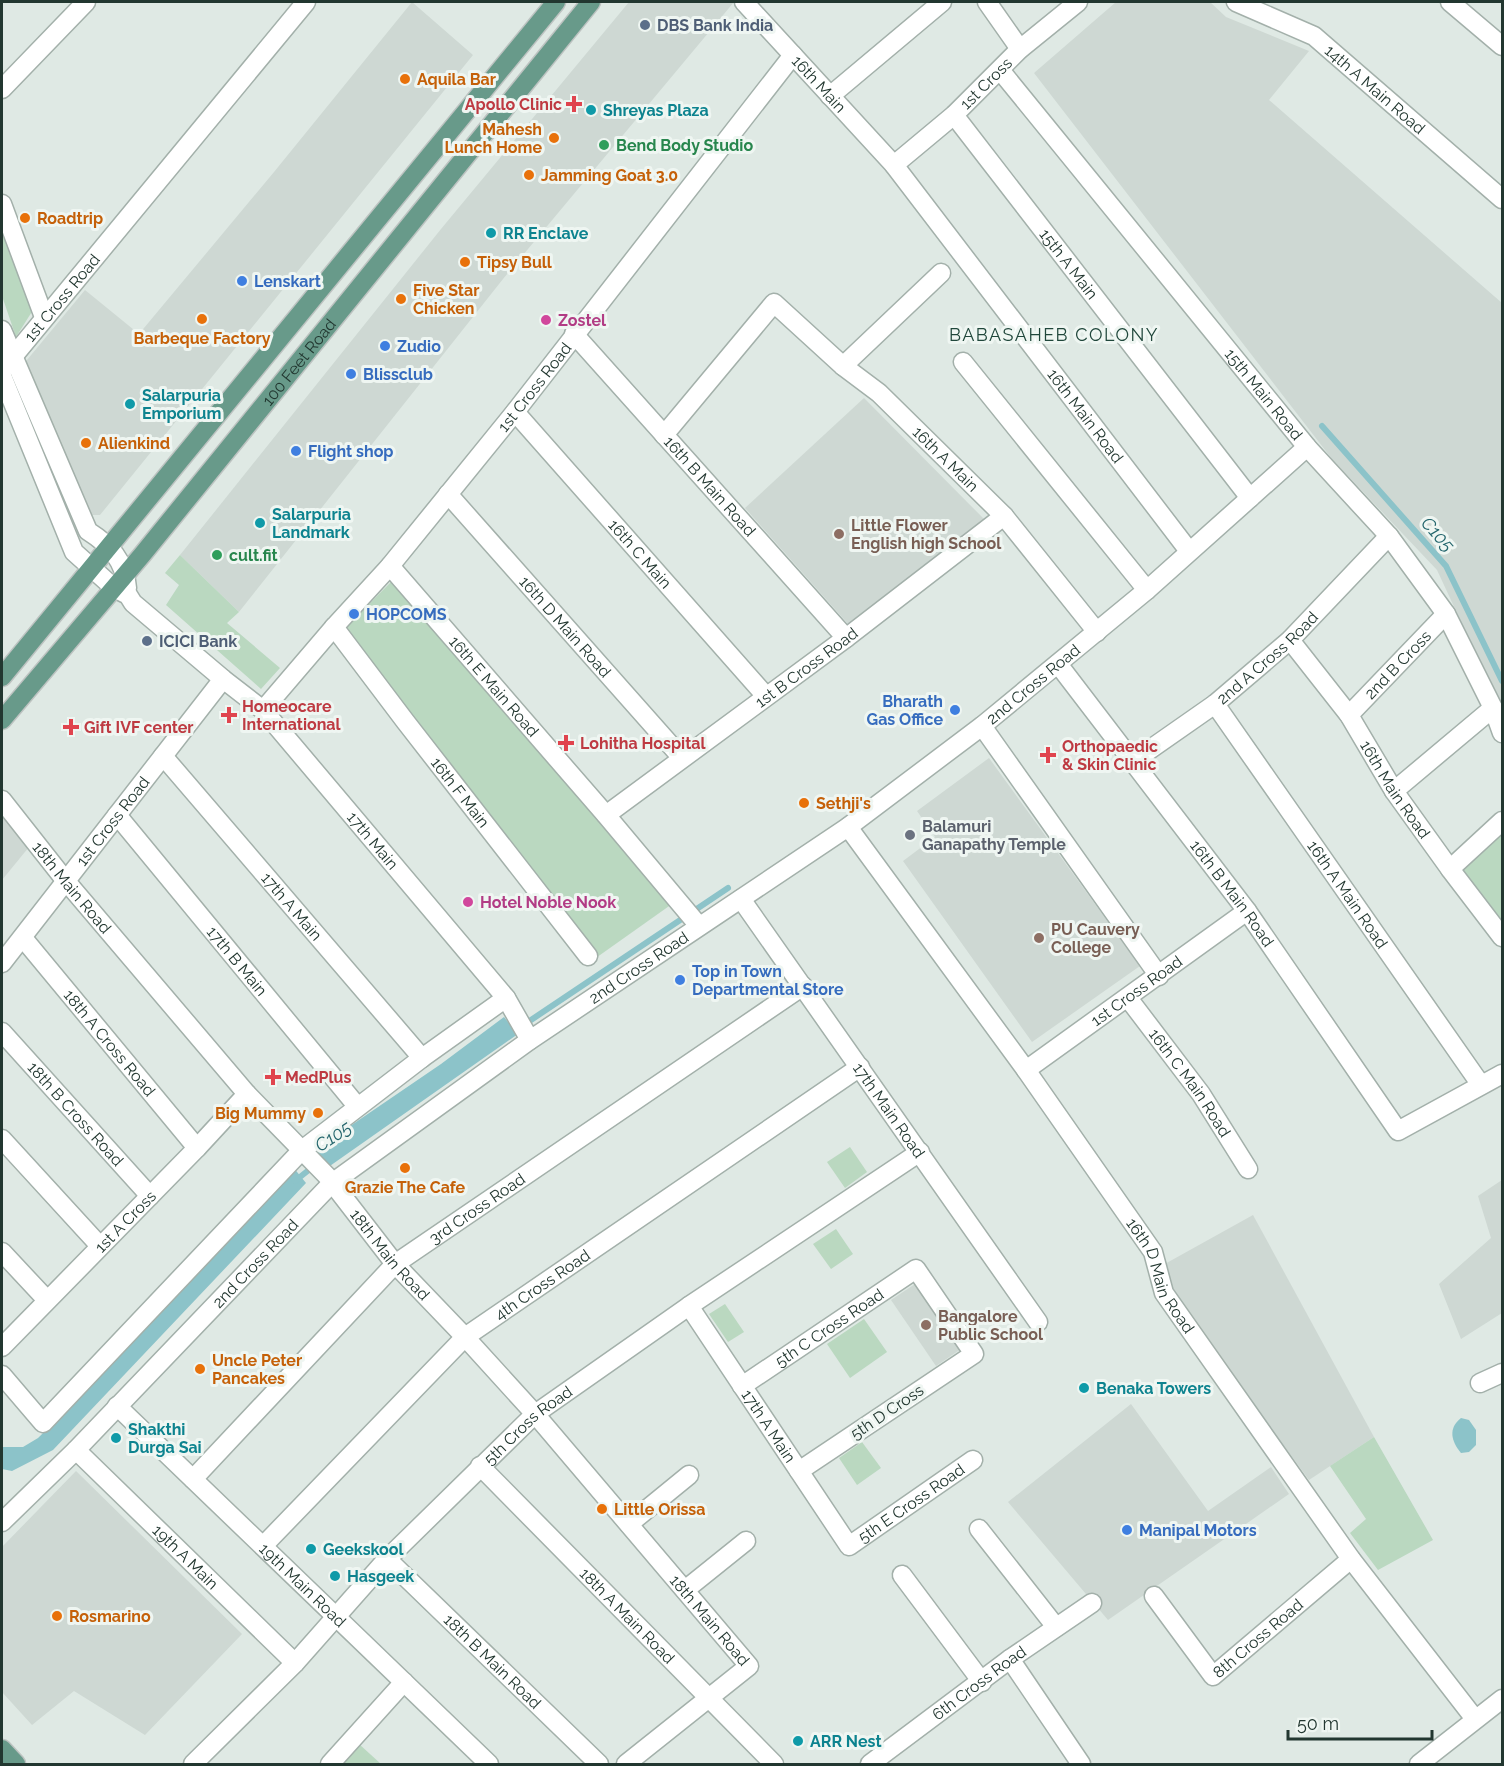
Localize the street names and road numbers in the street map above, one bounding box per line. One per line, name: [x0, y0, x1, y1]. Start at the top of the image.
street label: 14th A Main Road: [1321, 40, 1429, 138]
street label: 16th Main: [788, 51, 850, 116]
street label: 1st Cross: [956, 53, 1016, 113]
street label: 15th A Main: [1036, 225, 1102, 303]
street label: 1st Cross Road: [20, 250, 104, 345]
street label: 100 Feet Road: [258, 315, 340, 409]
street label: 1st Cross Road: [494, 339, 575, 435]
street label: 15th Main Road: [1221, 345, 1307, 444]
street label: 16th Main Road: [1044, 365, 1128, 466]
street label: 16th A Main: [909, 422, 983, 495]
street label: 16th B Main Road: [660, 432, 760, 540]
street label: 16th C Main: [605, 515, 676, 592]
street label: 16th D Main Road: [516, 572, 615, 681]
street label: 2nd A Cross Road: [1213, 607, 1322, 708]
street label: 1st B Cross Road: [751, 623, 861, 711]
street label: 2nd B Cross: [1360, 626, 1435, 703]
street label: 16th E Main Road: [445, 632, 543, 740]
street label: 2nd Cross Road: [982, 640, 1084, 728]
street label: 16th Main Road: [1357, 737, 1434, 842]
street label: 16th F Main: [427, 753, 494, 831]
street label: 1st Cross Road: [72, 772, 153, 869]
street label: 17th Main: [343, 808, 403, 873]
street label: 16th B Main Road: [1187, 836, 1278, 950]
street label: 16th A Main Road: [1304, 837, 1392, 952]
street label: 18th Main Road: [29, 838, 116, 937]
street label: 17th A Main: [257, 868, 326, 944]
street label: 17th B Main: [203, 922, 271, 999]
street label: 2nd Cross Road: [585, 927, 692, 1007]
street label: 1st Cross Road: [1087, 951, 1186, 1030]
street label: 18th A Cross Road: [60, 985, 160, 1100]
street label: 16th C Main Road: [1145, 1025, 1235, 1140]
street label: 18th B Cross Road: [24, 1058, 128, 1170]
street label: 17th Main Road: [849, 1059, 929, 1162]
street label: 3rd Cross Road: [425, 1169, 528, 1248]
street label: 1st A Cross: [91, 1186, 160, 1256]
street label: 18th Main Road: [346, 1205, 434, 1304]
street label: 16th D Main Road: [1123, 1214, 1199, 1337]
street label: 2nd Cross Road: [208, 1215, 302, 1312]
street label: 4th Cross Road: [491, 1245, 593, 1324]
street label: 5th C Cross Road: [771, 1284, 887, 1371]
street label: 5th D Cross: [847, 1380, 927, 1443]
street label: 5th Cross Road: [480, 1381, 576, 1469]
street label: 17th A Main: [738, 1386, 800, 1466]
street label: 5th E Cross Road: [854, 1459, 968, 1546]
street label: 19th A Main: [149, 1520, 223, 1593]
street label: 19th Main Road: [256, 1539, 350, 1631]
street label: 18th A Main Road: [576, 1564, 679, 1667]
street label: 18th Main Road: [666, 1571, 754, 1669]
street label: 8th Cross Road: [1209, 1595, 1307, 1682]
street label: 18th B Main Road: [440, 1610, 545, 1713]
street label: 6th Cross Road: [928, 1641, 1030, 1724]

